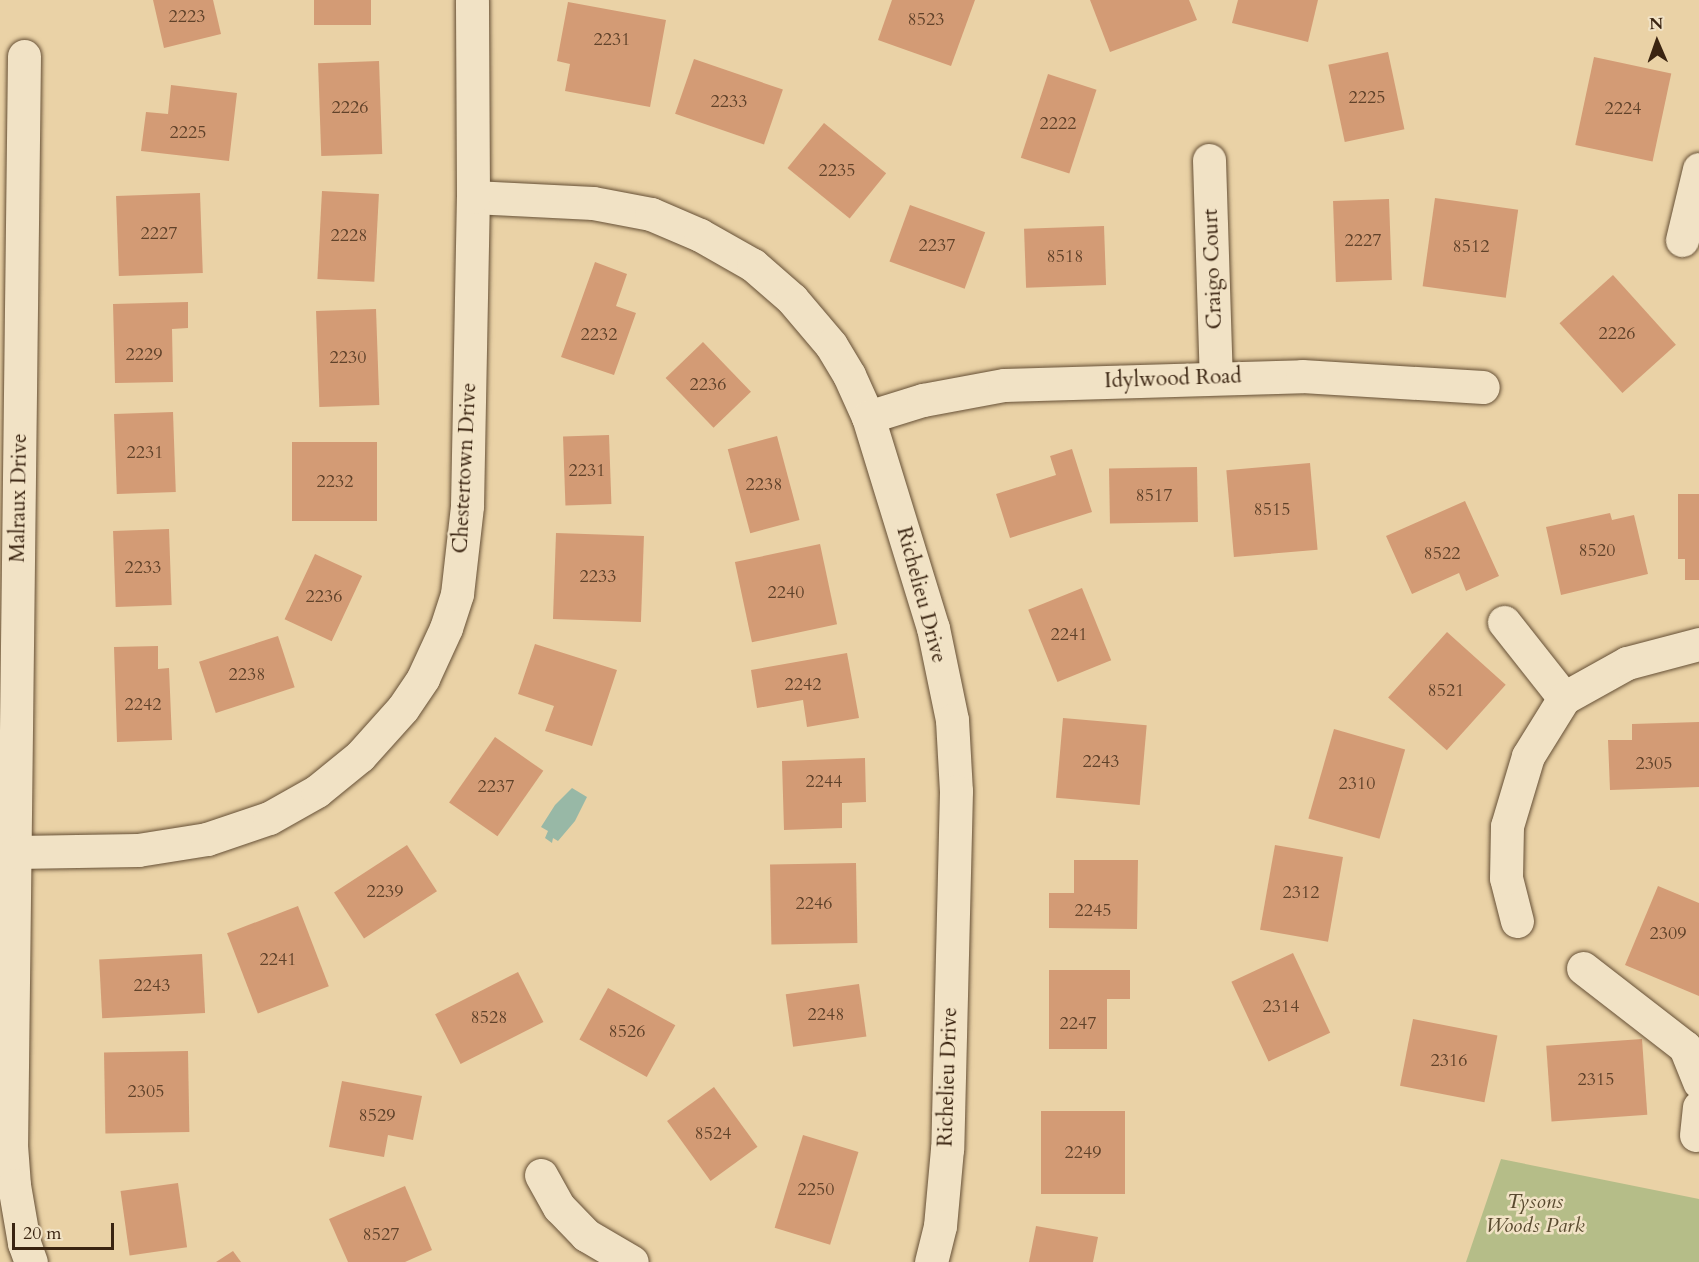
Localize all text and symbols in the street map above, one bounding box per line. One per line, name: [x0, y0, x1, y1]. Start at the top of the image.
house number: 2223: [169, 6, 205, 28]
house number: 8523: [908, 9, 944, 31]
north arrow: [1627, 12, 1687, 72]
text: N: [1649, 13, 1664, 35]
house number: 2231: [594, 29, 630, 51]
house number: 2225: [1349, 87, 1385, 109]
house number: 2233: [711, 91, 747, 113]
house number: 2226: [332, 97, 368, 119]
house number: 2224: [1605, 98, 1641, 120]
house number: 2222: [1040, 113, 1076, 135]
house number: 2225: [170, 122, 206, 144]
house number: 2235: [819, 160, 855, 182]
street label: Craigo Court: [1198, 208, 1228, 330]
house number: 2227: [141, 223, 177, 245]
house number: 2228: [331, 225, 367, 247]
house number: 2227: [1345, 230, 1381, 252]
house number: 2237: [919, 235, 955, 257]
house number: 8512: [1453, 236, 1489, 258]
house number: 8518: [1047, 246, 1083, 268]
house number: 2226: [1599, 323, 1635, 345]
house number: 2232: [581, 324, 617, 346]
house number: 2229: [126, 344, 162, 366]
house number: 2230: [330, 347, 366, 369]
street label: Idylwood Road: [1104, 364, 1242, 394]
house number: 2236: [690, 374, 726, 396]
street label: Chestertown Drive: [448, 382, 482, 554]
street label: Malraux Drive: [5, 433, 33, 563]
house number: 2231: [127, 442, 163, 464]
house number: 2231: [569, 460, 605, 482]
house number: 2232: [317, 471, 353, 493]
house number: 2238: [746, 474, 782, 496]
house number: 8517: [1136, 485, 1172, 507]
house number: 8515: [1254, 499, 1290, 521]
street label: Richelieu Drive: [891, 524, 951, 666]
house number: 8520: [1579, 540, 1615, 562]
house number: 8522: [1424, 543, 1460, 565]
house number: 2233: [125, 557, 161, 579]
house number: 2233: [580, 566, 616, 588]
house number: 2240: [768, 582, 804, 604]
house number: 2236: [306, 586, 342, 608]
house number: 2241: [1051, 624, 1087, 646]
house number: 2238: [229, 664, 265, 686]
house number: 2242: [785, 674, 821, 696]
house number: 8521: [1428, 680, 1464, 702]
house number: 2242: [125, 694, 161, 716]
house number: 2243: [1083, 751, 1119, 773]
house number: 2305: [1636, 753, 1672, 775]
house number: 2244: [806, 771, 842, 793]
house number: 2310: [1339, 773, 1375, 795]
house number: 2237: [478, 776, 514, 798]
house number: 2239: [367, 881, 403, 903]
house number: 2312: [1283, 882, 1319, 904]
house number: 2246: [796, 893, 832, 915]
house number: 2245: [1075, 900, 1111, 922]
house number: 2309: [1650, 923, 1686, 945]
house number: 2241: [260, 949, 296, 971]
house number: 2243: [134, 975, 170, 997]
house number: 2314: [1263, 996, 1299, 1018]
house number: 2248: [808, 1004, 844, 1026]
house number: 8528: [471, 1007, 507, 1029]
street label: Richelieu Drive: [933, 1007, 963, 1147]
house number: 2247: [1060, 1013, 1096, 1035]
house number: 8526: [609, 1021, 645, 1043]
house number: 2316: [1431, 1050, 1467, 1072]
house number: 2315: [1578, 1069, 1614, 1091]
house number: 2305: [128, 1081, 164, 1103]
house number: 8529: [359, 1105, 395, 1127]
house number: 8524: [695, 1123, 731, 1145]
house number: 2249: [1065, 1142, 1101, 1164]
house number: 2250: [798, 1179, 834, 1201]
park label: Tysons Woods Park: [1485, 1189, 1585, 1239]
scale bar: [15, 1211, 117, 1249]
text: 20 m: [23, 1221, 62, 1246]
house number: 8527: [363, 1224, 399, 1246]

